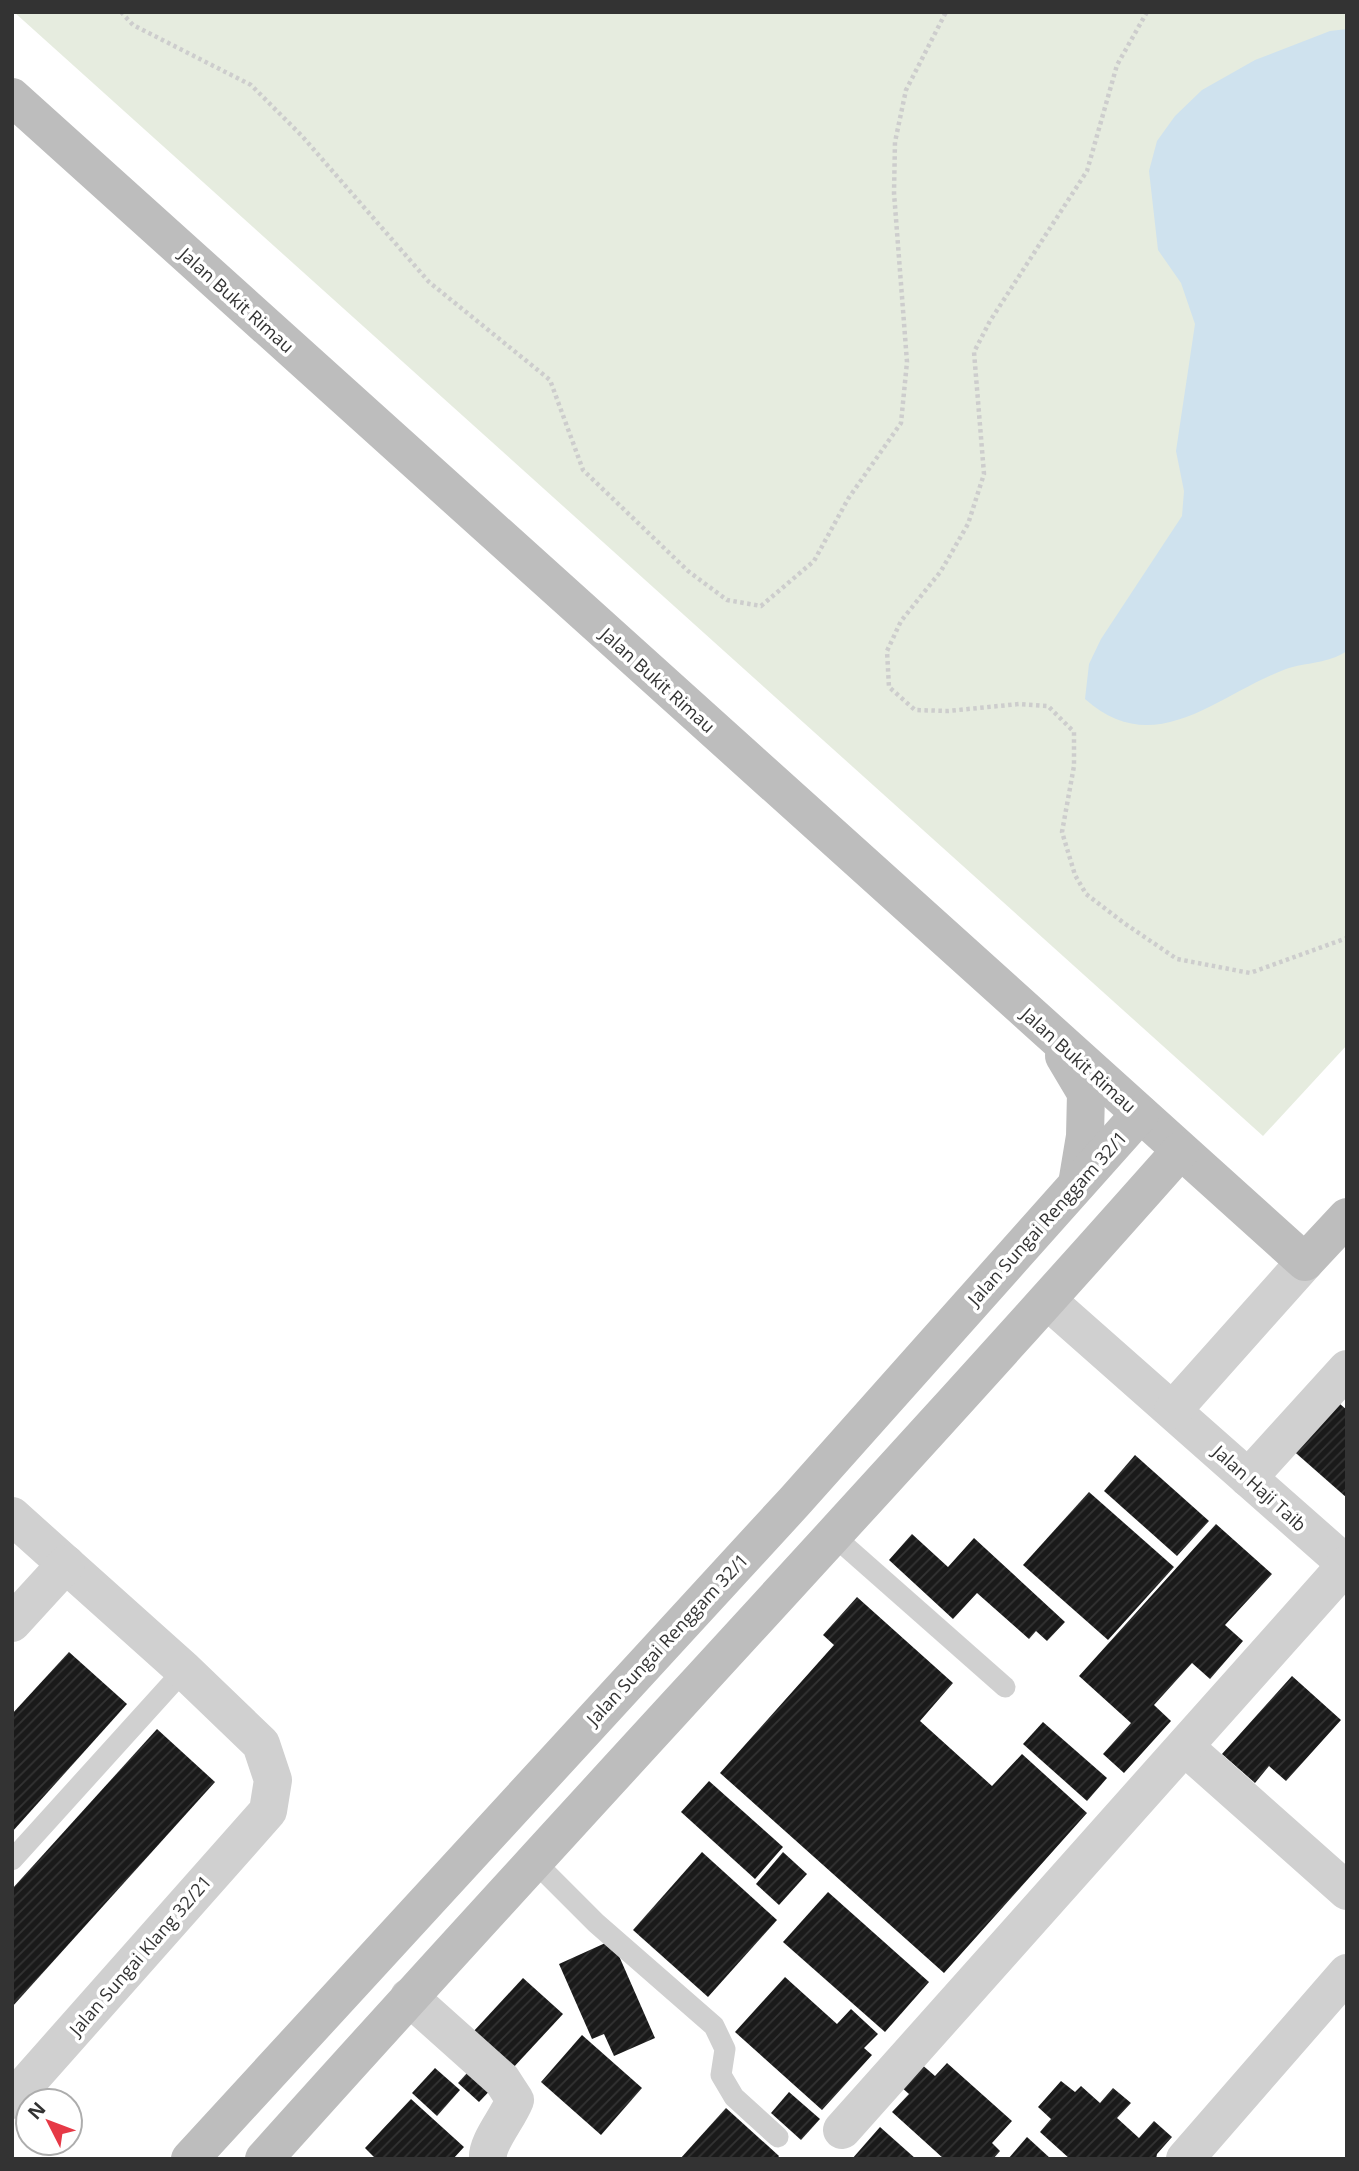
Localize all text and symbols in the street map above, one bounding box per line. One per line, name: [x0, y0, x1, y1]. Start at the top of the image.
street label: Jalan Bukit Rimau: [173, 241, 299, 358]
street label: Jalan Bukit Rimau: [594, 621, 720, 738]
street label: Jalan Bukit Rimau: [1015, 1001, 1141, 1118]
street label: Jalan Sungai Renggam 32/1: [961, 1126, 1132, 1312]
street label: Jalan Haji Taib: [1207, 1438, 1312, 1536]
street label: Jalan Sungai Renggam 32/1: [580, 1548, 753, 1732]
street label: Jalan Sungai Klang 32/21: [62, 1870, 216, 2042]
north arrow: [14, 2087, 84, 2157]
text: N: [22, 2096, 51, 2125]

